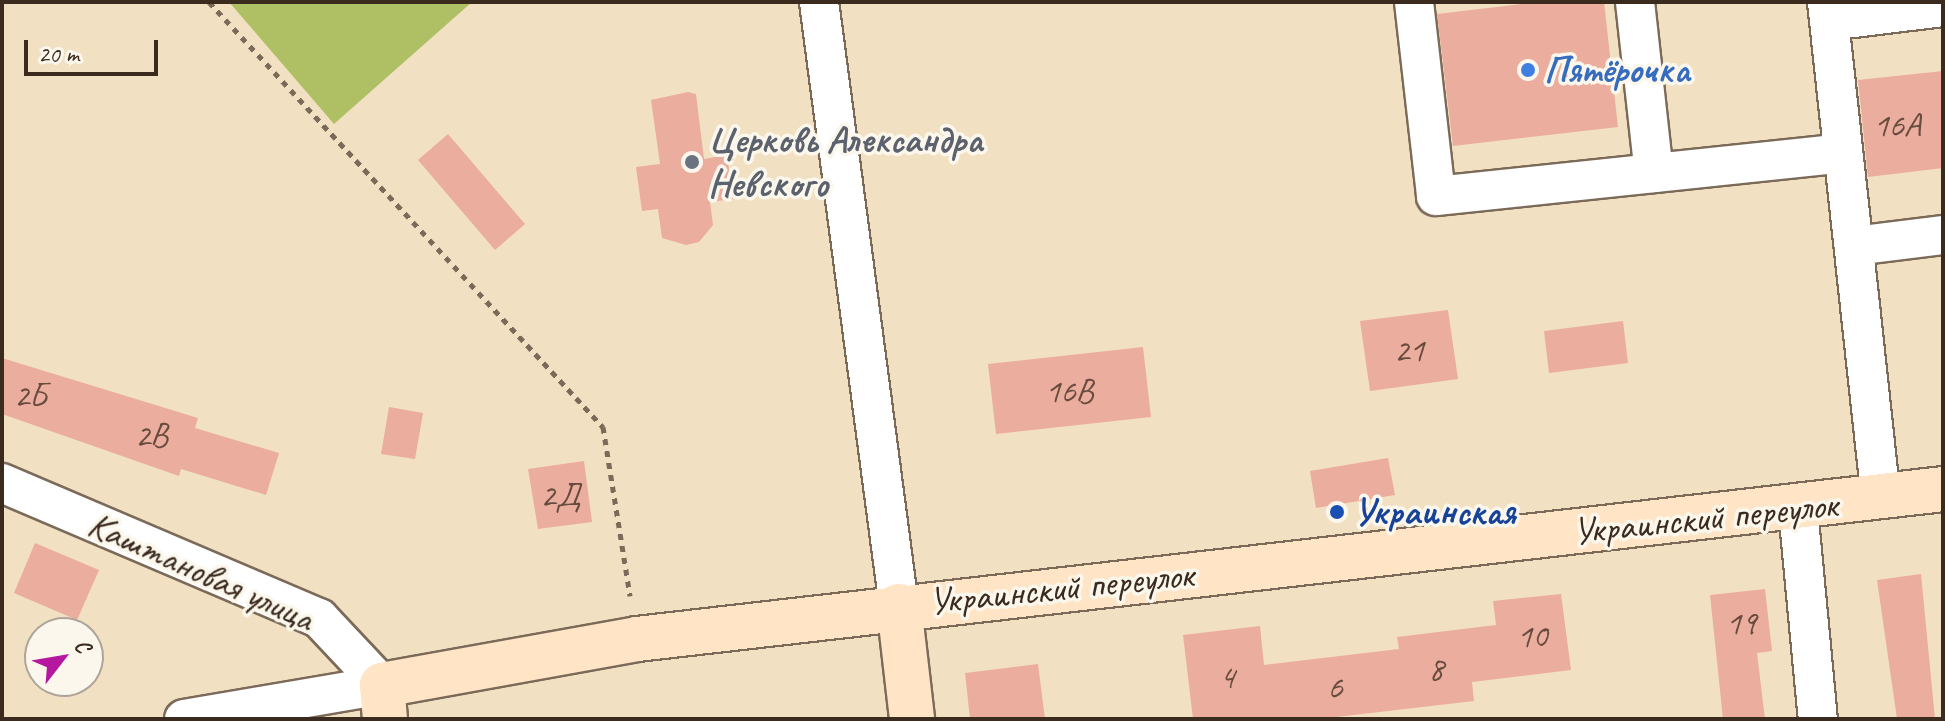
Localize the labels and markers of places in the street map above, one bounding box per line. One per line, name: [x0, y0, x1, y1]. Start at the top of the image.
place label: Пятёрочка: [1544, 47, 1690, 93]
marker: Пятёрочка: [1519, 61, 1537, 79]
place label: Церковь Александра Невского: [708, 117, 983, 206]
marker: Церковь Александра Невского: [683, 153, 701, 171]
place label: Украинская: [1353, 489, 1515, 535]
marker: Украинская: [1328, 503, 1346, 521]

